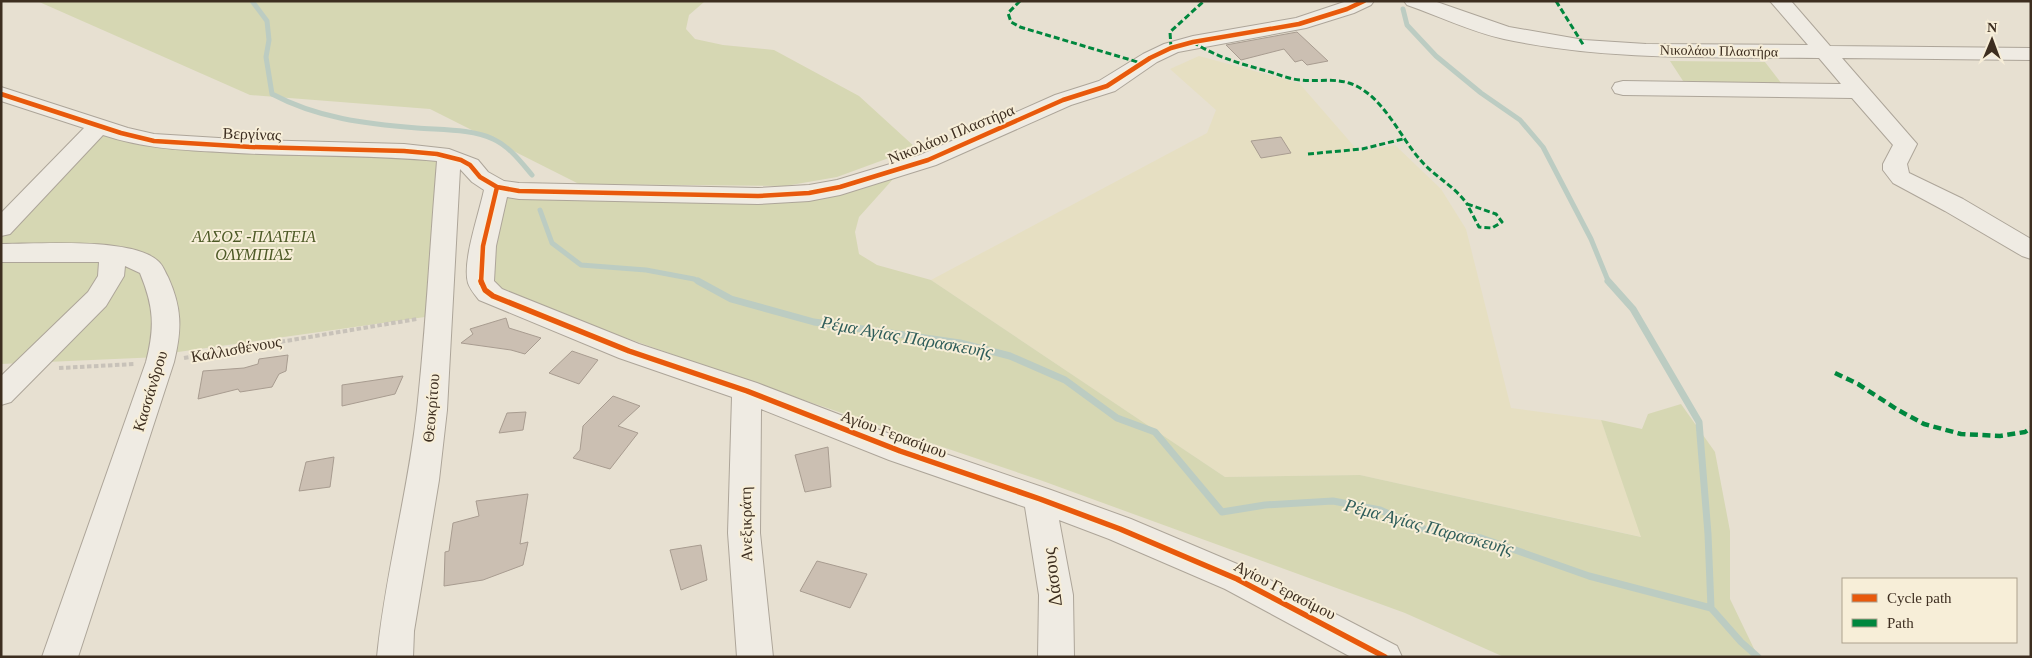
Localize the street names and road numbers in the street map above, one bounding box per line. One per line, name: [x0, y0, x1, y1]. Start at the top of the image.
street label: Νικολάου Πλαστήρα: [1660, 42, 1779, 60]
street label: Νικολάου Πλαστήρα: [885, 101, 1018, 168]
street label: Βεργίνας: [222, 124, 282, 145]
street label: Καλλισθένους: [189, 333, 283, 365]
street label: Κασσάνδρου: [130, 348, 171, 434]
street label: Θεοκρίτου: [420, 373, 443, 443]
street label: Αγίου Γερασίμου: [838, 407, 949, 462]
street label: Ανεξικράτη: [737, 486, 756, 562]
street label: Δάσους: [1038, 546, 1066, 607]
street label: Αγίου Γερασίμου: [1231, 557, 1339, 624]

